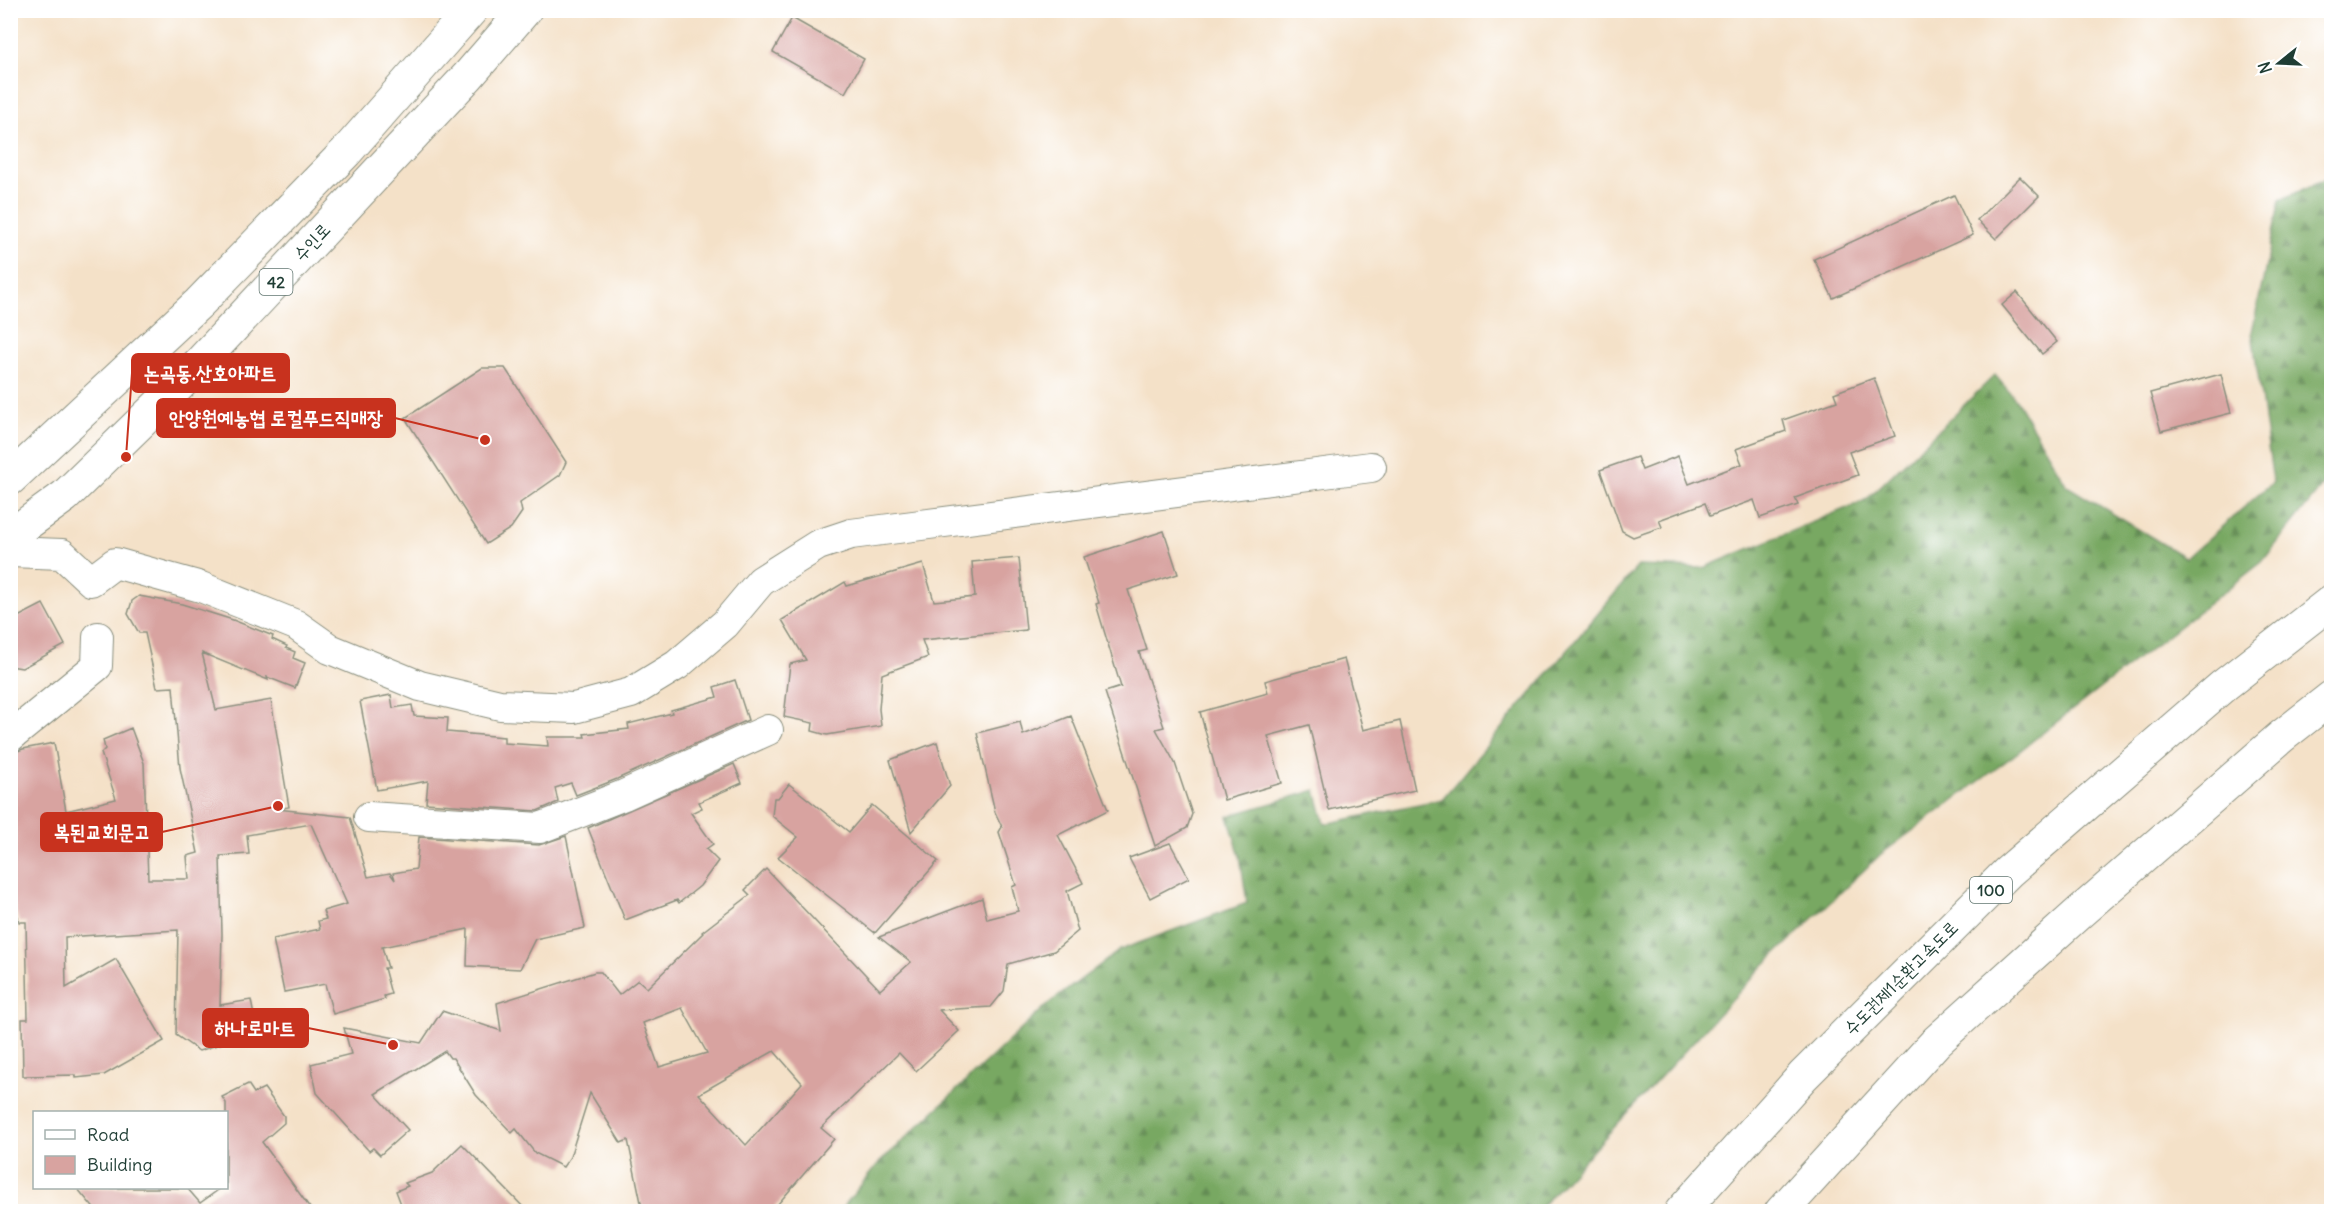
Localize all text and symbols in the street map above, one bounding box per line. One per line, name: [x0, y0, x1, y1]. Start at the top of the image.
north arrow: [2249, 33, 2309, 93]
text: N: [2254, 59, 2276, 76]
street label: 수인로: [288, 218, 335, 265]
road number: 42: [260, 269, 292, 295]
callout: 논곡동.산호아파트: [132, 354, 289, 392]
text: 논곡동.산호아파트: [144, 360, 276, 385]
callout: 안양원예농협 로컬푸드직매장: [157, 399, 395, 437]
text: 안양원예농협 로컬푸드직매장: [169, 405, 383, 430]
callout: 복된교회문고: [41, 813, 162, 851]
text: 복된교회문고: [54, 819, 150, 844]
road number: 100: [1970, 877, 2012, 903]
street label: 수도권제1순환고속도로: [1839, 916, 1963, 1040]
callout: 하나로마트: [203, 1009, 308, 1047]
text: 하나로마트: [215, 1015, 295, 1040]
legend: [33, 1111, 228, 1189]
text: Road: [87, 1123, 130, 1146]
text: Building: [87, 1153, 152, 1176]

